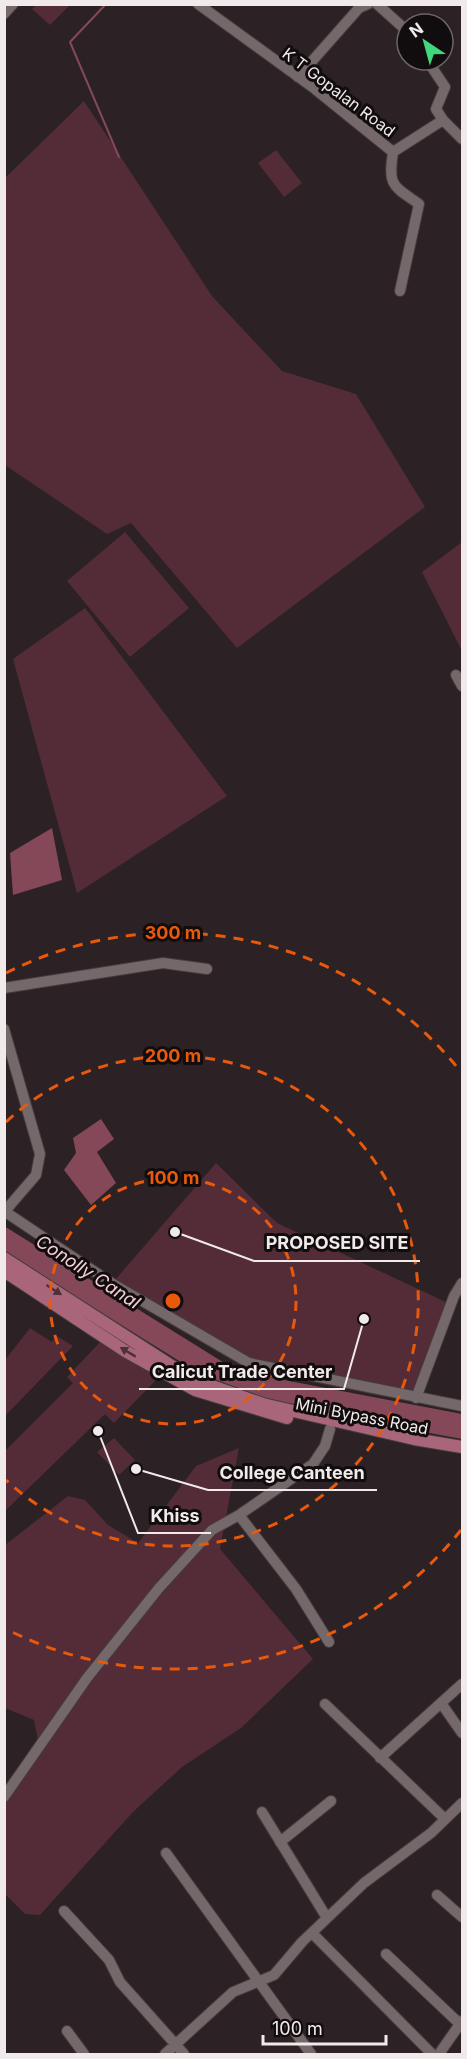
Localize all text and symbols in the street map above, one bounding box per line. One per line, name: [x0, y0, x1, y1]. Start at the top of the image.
north arrow: [395, 12, 455, 72]
text: N: [405, 18, 427, 42]
street label: K T Gopalan Road: [279, 43, 399, 141]
text: 300 m: [145, 922, 201, 943]
text: 200 m: [145, 1045, 201, 1066]
text: 100 m: [147, 1167, 199, 1188]
callout: PROPOSED SITE: [254, 1225, 420, 1261]
water label: Conolly Canal: [32, 1230, 145, 1313]
text: PROPOSED SITE: [266, 1232, 408, 1253]
one-way arrow: [46, 1284, 62, 1295]
centre of rings: [163, 1291, 183, 1311]
one-way arrow: [120, 1346, 136, 1357]
callout: Calicut Trade Center: [139, 1353, 344, 1389]
text: Calicut Trade Center: [152, 1361, 332, 1382]
street label: Mini Bypass Road: [294, 1393, 430, 1439]
callout: College Canteen: [208, 1454, 377, 1490]
text: College Canteen: [219, 1462, 365, 1483]
callout: Khiss: [138, 1497, 211, 1533]
text: Khiss: [150, 1505, 200, 1526]
scale bar: [263, 2008, 386, 2046]
text: 100 m: [272, 2018, 323, 2039]

